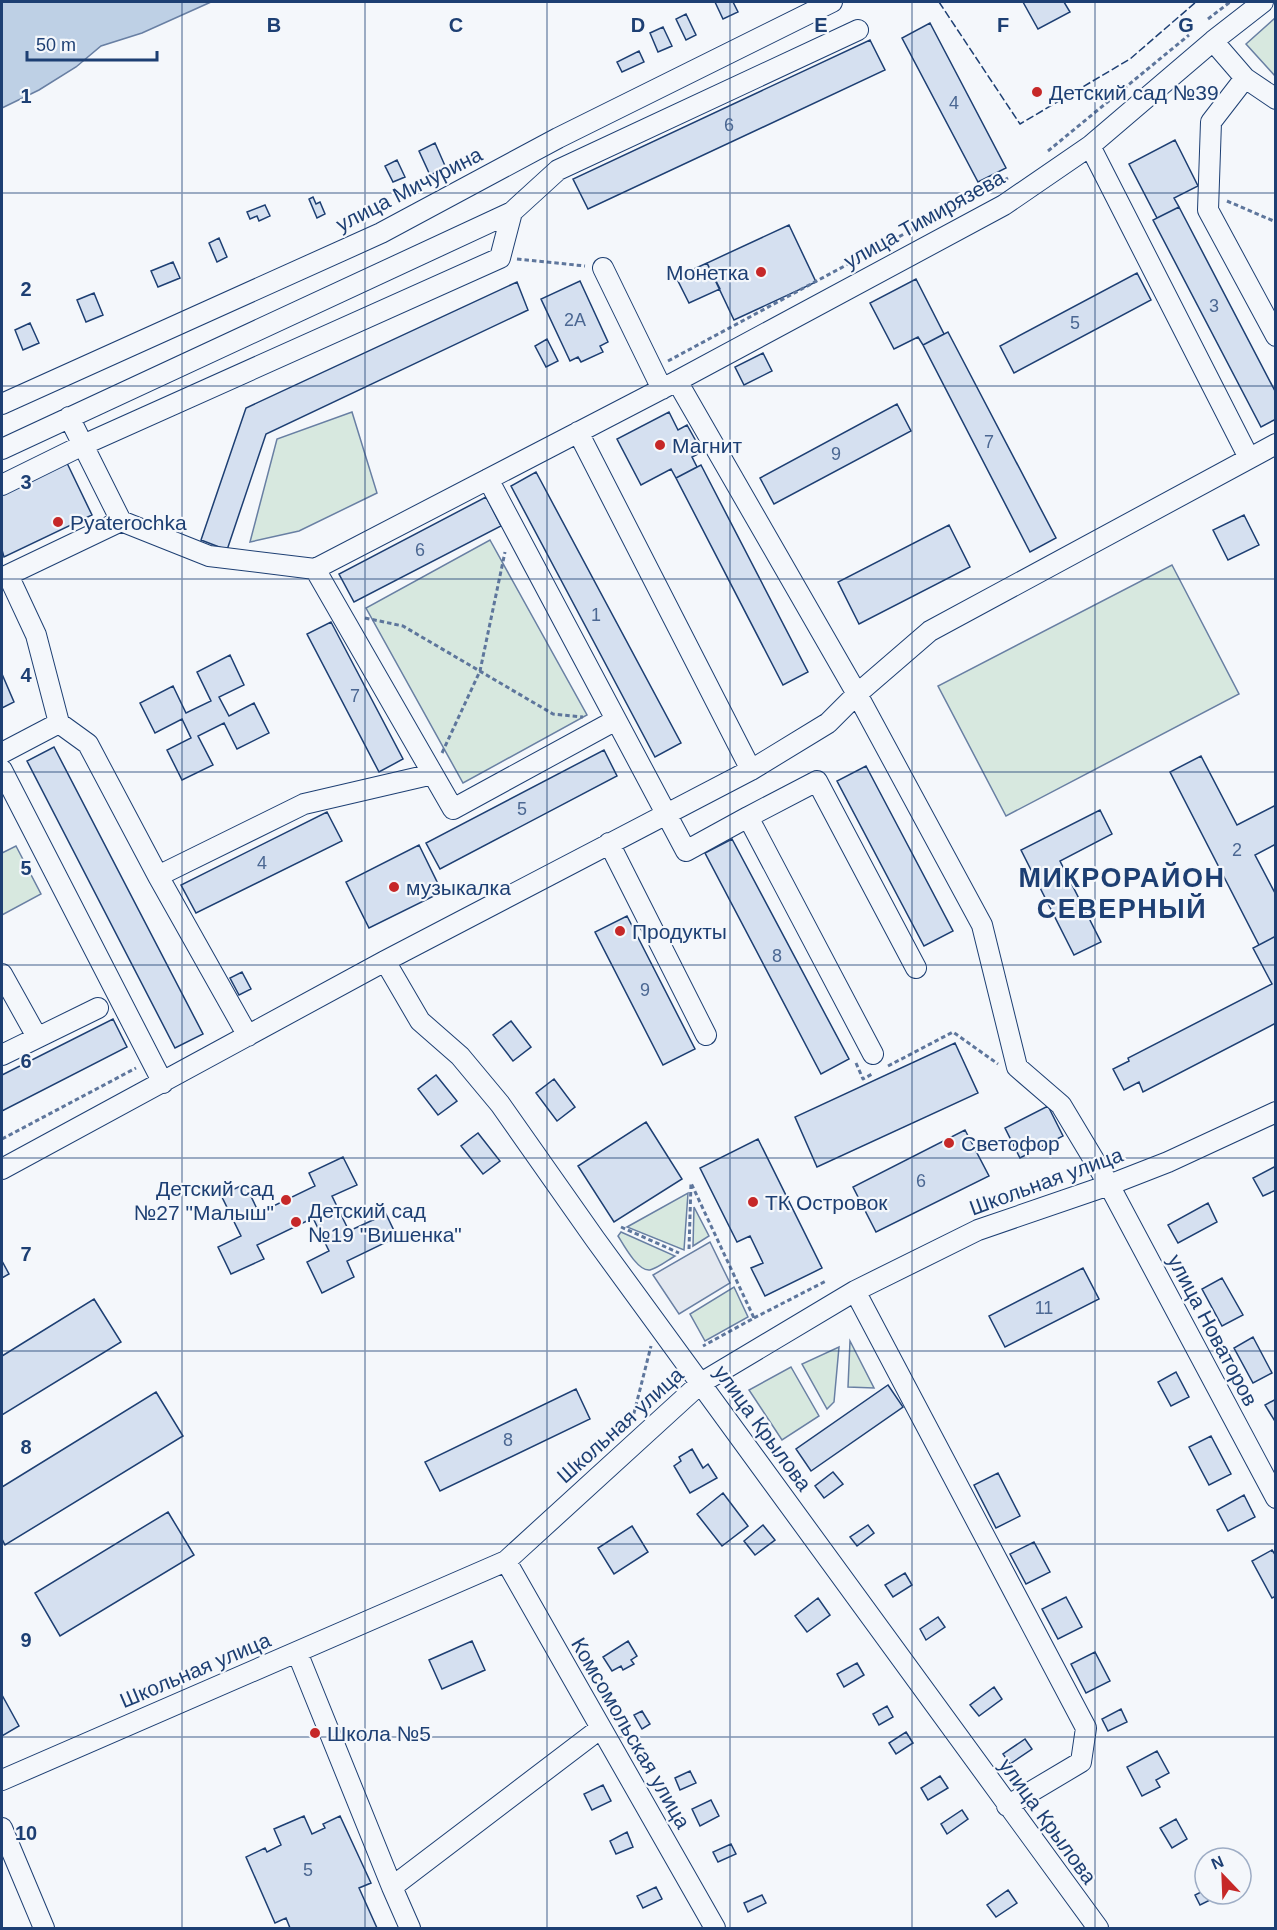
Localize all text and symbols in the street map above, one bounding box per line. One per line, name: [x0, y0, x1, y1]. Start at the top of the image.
text: B: [267, 14, 281, 36]
text: C: [449, 14, 463, 36]
text: D: [631, 14, 645, 36]
text: E: [814, 14, 828, 36]
text: F: [997, 14, 1009, 36]
text: G: [1178, 14, 1194, 36]
scale bar: [27, 24, 158, 62]
text: 50 m: [36, 35, 76, 55]
place label: Детский сад №39: [1049, 81, 1219, 104]
text: 1: [20, 85, 32, 107]
marker: Детский сад №39: [1030, 85, 1044, 99]
house number: 4: [949, 93, 959, 113]
house number: 6: [724, 115, 734, 135]
street label: улица Мичурина: [332, 142, 486, 236]
street label: улица Тимирязева: [840, 165, 1009, 273]
place label: Монетка: [666, 261, 749, 284]
marker: Монетка: [754, 265, 768, 279]
text: 2: [20, 278, 32, 300]
house number: 3: [1209, 296, 1219, 316]
house number: 2А: [564, 310, 586, 330]
house number: 5: [1070, 313, 1080, 333]
house number: 7: [984, 432, 994, 452]
place label: Магнит: [672, 434, 742, 457]
marker: Магнит: [653, 438, 667, 452]
house number: 9: [831, 444, 841, 464]
text: 3: [20, 471, 32, 493]
place label: Pyaterochka: [70, 511, 187, 534]
marker: Pyaterochka: [51, 515, 65, 529]
house number: 6: [415, 540, 425, 560]
house number: 1: [591, 605, 601, 625]
text: 4: [20, 664, 32, 686]
house number: 7: [350, 686, 360, 706]
house number: 5: [517, 799, 527, 819]
house number: 2: [1232, 840, 1242, 860]
house number: 4: [257, 853, 267, 873]
text: 5: [20, 857, 32, 879]
district label: МИКРОРАЙОН СЕВЕРНЫЙ: [1018, 862, 1226, 924]
place label: музыкалка: [406, 876, 511, 899]
marker: музыкалка: [387, 880, 401, 894]
place label: Продукты: [632, 920, 727, 943]
marker: Продукты: [613, 924, 627, 938]
house number: 8: [772, 946, 782, 966]
house number: 9: [640, 980, 650, 1000]
text: 6: [20, 1050, 32, 1072]
place label: Светофор: [961, 1132, 1060, 1155]
marker: Светофор: [942, 1136, 956, 1150]
street label: Школьная улица: [966, 1143, 1126, 1219]
house number: 6: [916, 1171, 926, 1191]
place label: Детский сад №27 "Малыш": [134, 1177, 274, 1224]
place label: ТК Островок: [765, 1191, 888, 1214]
marker: Детский сад №27 "Малыш": [279, 1193, 293, 1207]
marker: ТК Островок: [746, 1195, 760, 1209]
place label: Детский сад №19 "Вишенка": [308, 1199, 462, 1246]
marker: Детский сад №19 "Вишенка": [289, 1215, 303, 1229]
text: 7: [20, 1243, 32, 1265]
street label: улица Новаторов: [1163, 1250, 1263, 1410]
house number: 11: [1035, 1298, 1053, 1318]
street label: улица Крылова: [710, 1361, 816, 1495]
street label: Школьная улица: [552, 1362, 688, 1488]
house number: 8: [503, 1430, 513, 1450]
text: 8: [20, 1436, 32, 1458]
street label: Школьная улица: [116, 1628, 274, 1712]
text: 9: [20, 1629, 32, 1651]
street label: Комсомольская улица: [567, 1634, 695, 1833]
place label: Школа №5: [327, 1722, 431, 1745]
marker: Школа №5: [308, 1726, 322, 1740]
street label: улица Крылова: [995, 1754, 1101, 1888]
text: 10: [15, 1822, 37, 1844]
north arrow: [1193, 1846, 1253, 1906]
text: N: [1209, 1853, 1226, 1873]
house number: 5: [303, 1860, 313, 1880]

